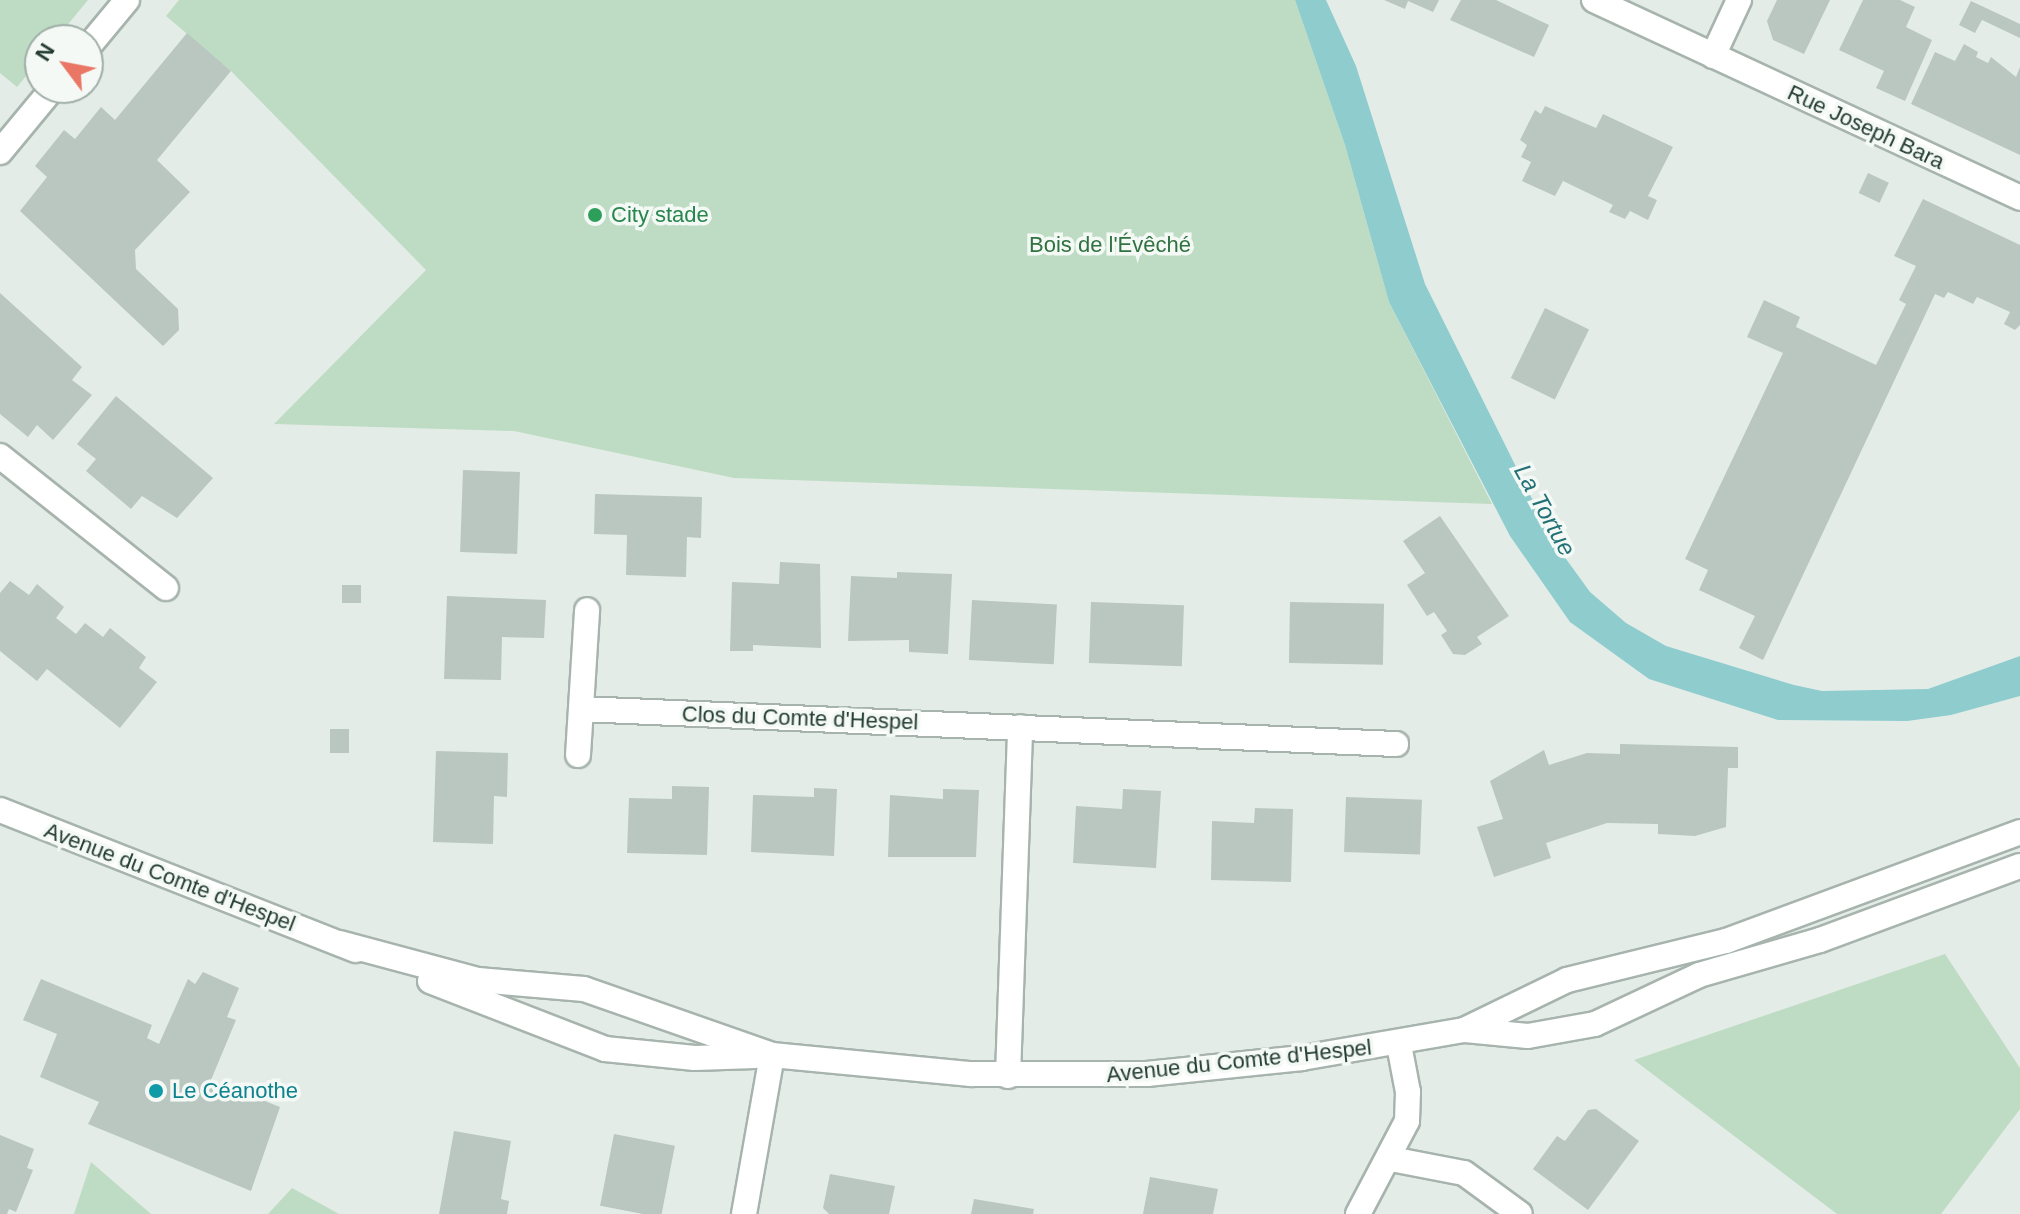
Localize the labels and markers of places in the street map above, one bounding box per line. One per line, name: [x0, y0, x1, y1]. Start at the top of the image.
place label: City stade: [611, 202, 709, 228]
marker: City stade: [586, 206, 604, 224]
place label: Le Céanothe: [172, 1078, 298, 1104]
marker: Le Céanothe: [147, 1082, 165, 1100]

